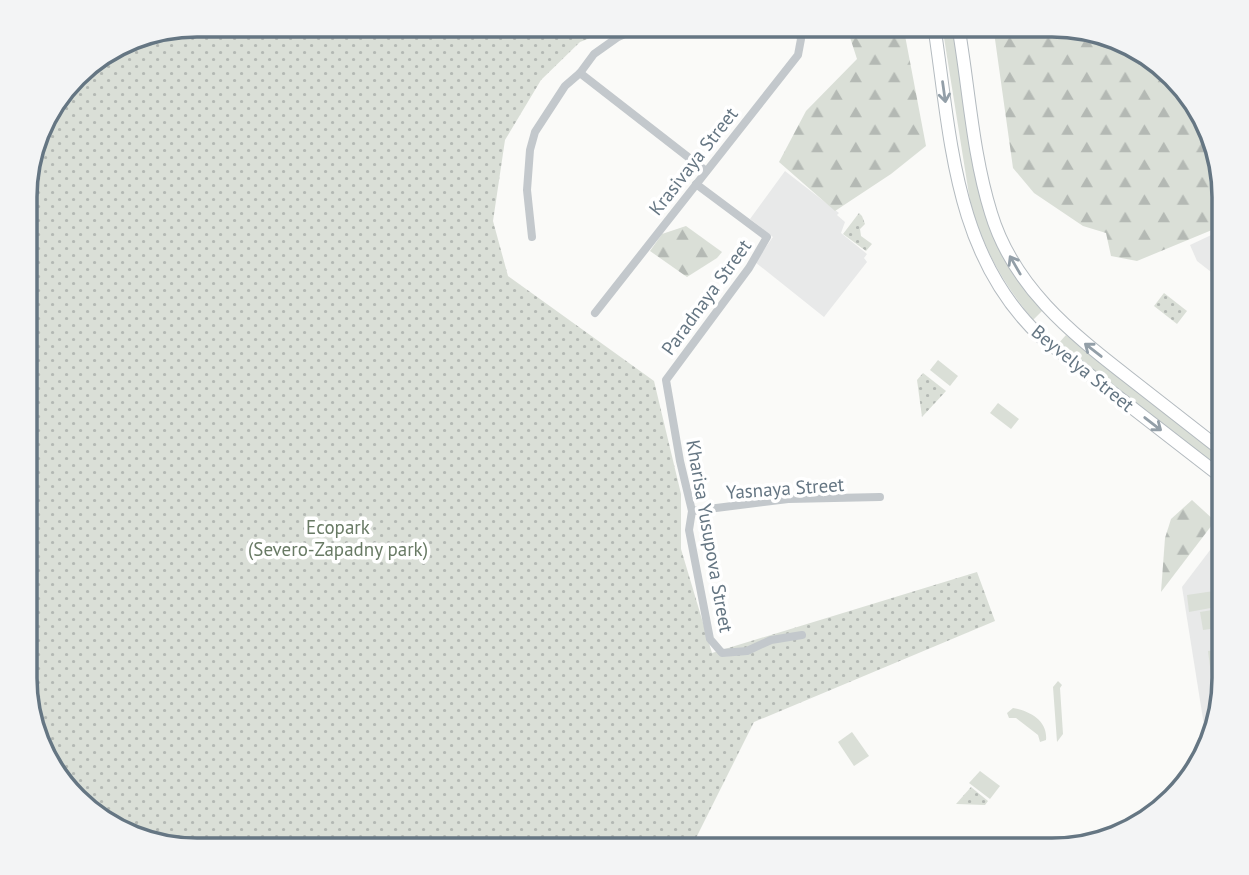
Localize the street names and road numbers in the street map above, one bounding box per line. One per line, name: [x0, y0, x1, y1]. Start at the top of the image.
street label: Krasivaya Street: [643, 102, 743, 220]
street label: Paradnaya Street: [656, 234, 756, 360]
street label: Beyvelya Street: [1027, 319, 1140, 417]
street label: Kharisa Yusupova Street: [681, 438, 739, 635]
street label: Yasnaya Street: [725, 472, 845, 504]

